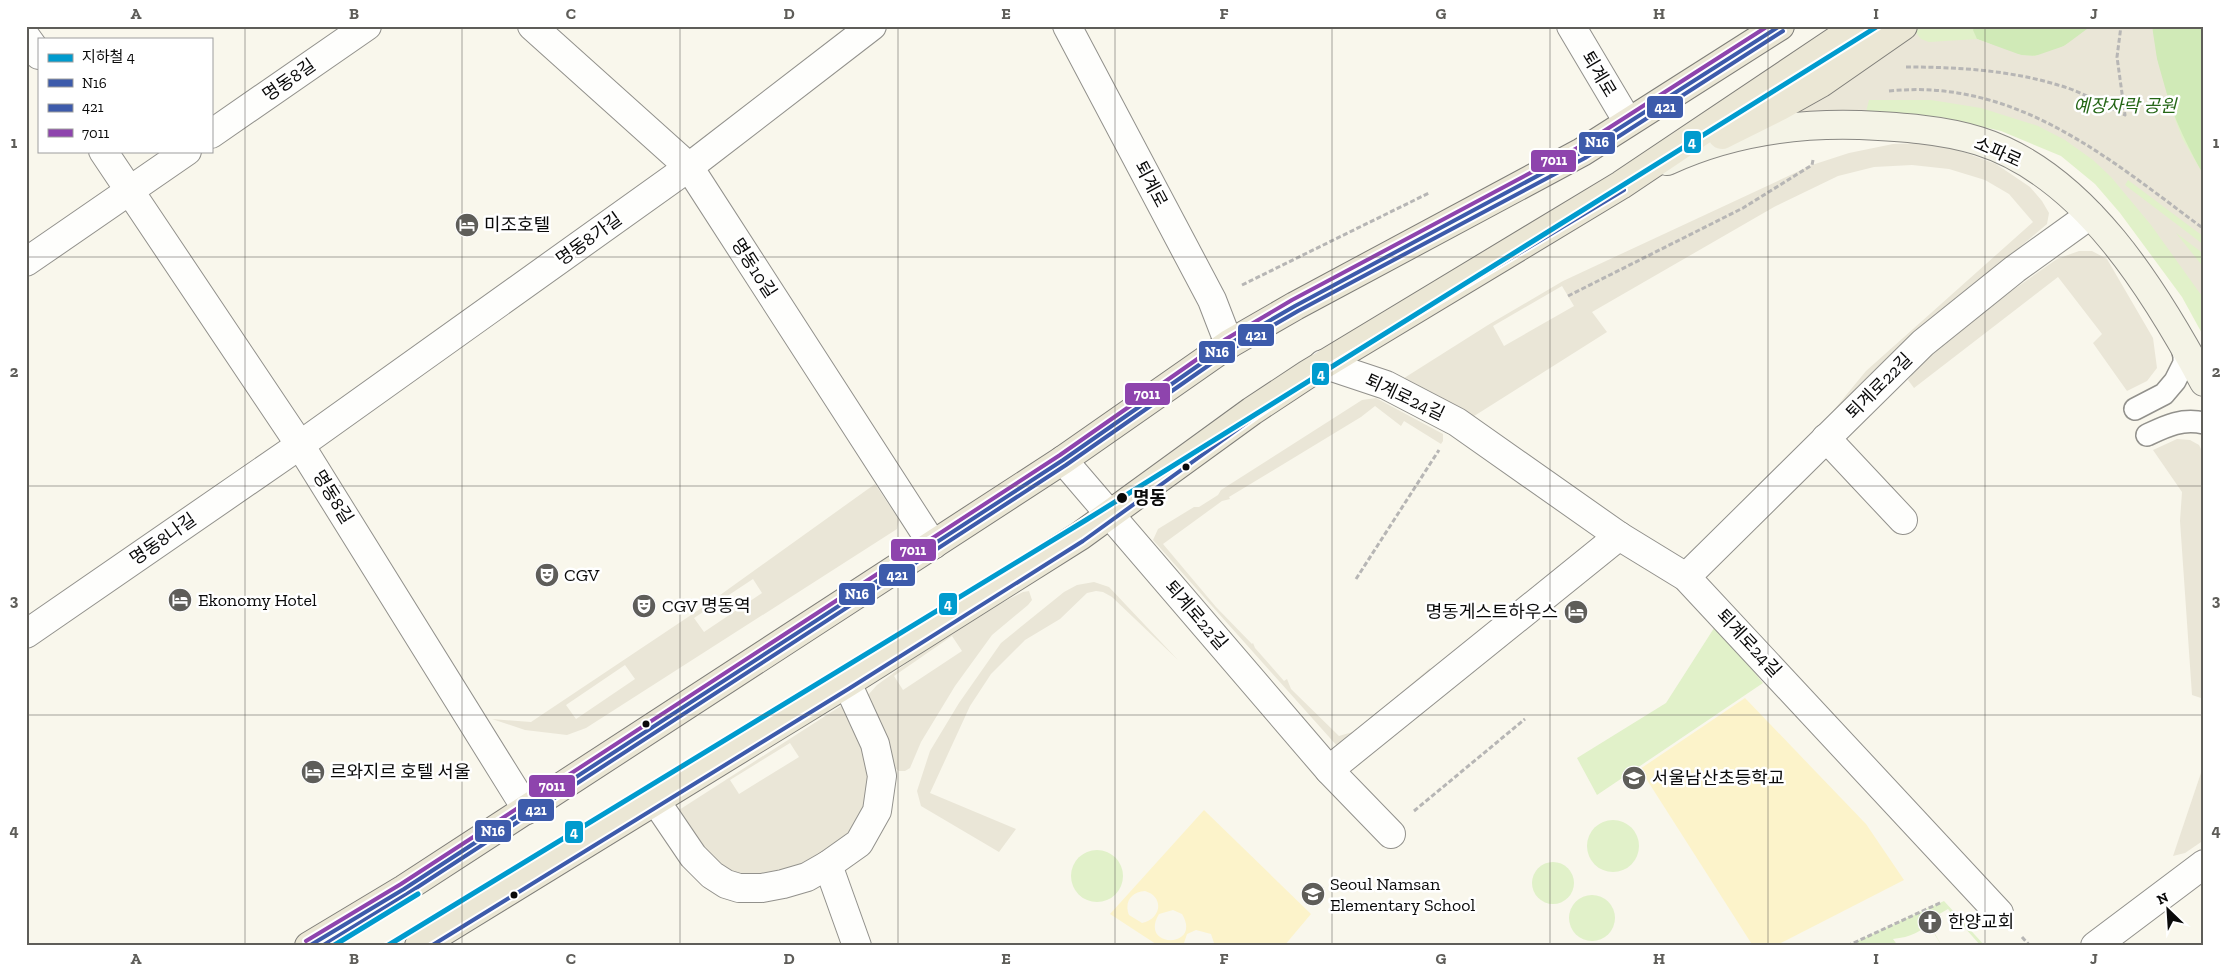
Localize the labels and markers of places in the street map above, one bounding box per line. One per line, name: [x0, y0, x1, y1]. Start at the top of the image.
hotel icon: 미조호텔: [454, 212, 480, 238]
place label: 미조호텔: [484, 214, 550, 236]
unlabelled marker: [1181, 462, 1191, 472]
place label: 명동: [1133, 487, 1166, 509]
marker: 명동: [1115, 491, 1129, 505]
theatre icon: CGV: [534, 562, 560, 588]
place label: CGV: [564, 564, 600, 586]
hotel icon: Ekonomy Hotel: [167, 587, 193, 613]
place label: Ekonomy Hotel: [198, 589, 317, 611]
theatre icon: CGV 명동역: [631, 593, 657, 619]
place label: CGV 명동역: [662, 595, 751, 617]
hotel icon: 명동게스트하우스: [1563, 599, 1589, 625]
place label: 명동게스트하우스: [1426, 601, 1558, 623]
unlabelled marker: [641, 719, 651, 729]
hotel icon: 르와지르 호텔 서울: [300, 759, 326, 785]
place label: 르와지르 호텔 서울: [330, 761, 471, 783]
school or university icon: 서울남산초등학교: [1621, 765, 1647, 791]
place label: 서울남산초등학교: [1652, 767, 1784, 789]
place label: Seoul Namsan Elementary School: [1330, 873, 1475, 916]
school or university icon: Seoul Namsan Elementary School: [1300, 881, 1326, 907]
unlabelled marker: [509, 890, 519, 900]
church icon: 한양교회: [1917, 909, 1943, 935]
place label: 한양교회: [1948, 911, 2014, 933]

